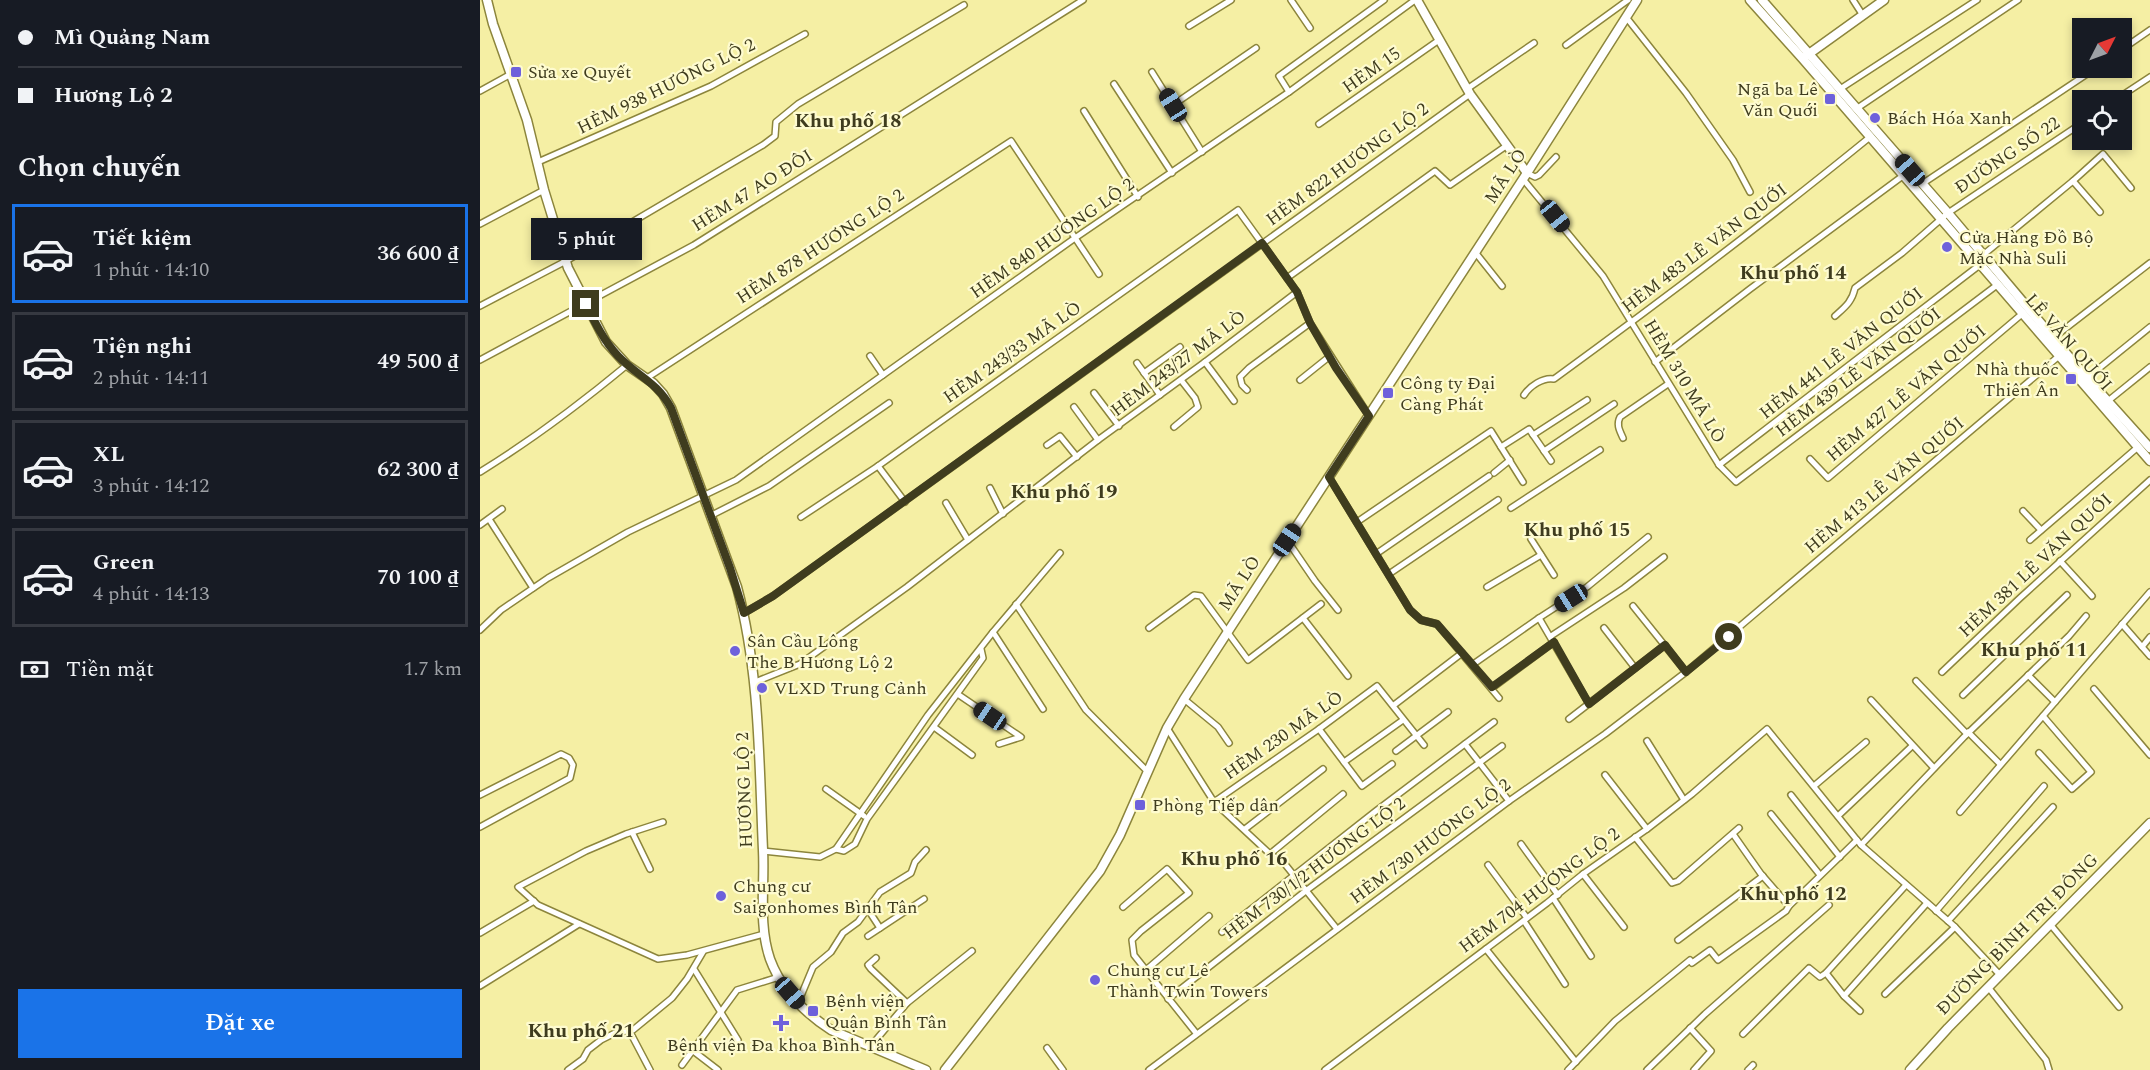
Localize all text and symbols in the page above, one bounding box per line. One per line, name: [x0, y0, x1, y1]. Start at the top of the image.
north arrow: [2072, 18, 2132, 78]
map controls: [2072, 18, 2132, 150]
text: Mì Quảng Nam: [54, 21, 210, 54]
street label: HẺM 938 HƯƠNG LỘ 2: [573, 31, 760, 141]
street label: HẺM 15: [1336, 40, 1406, 100]
place label: Sửa xe Quyết: [528, 59, 631, 86]
marker: Sửa xe Quyết: [509, 65, 523, 79]
place label: Ngã ba Lê Văn Quới: [1737, 76, 1818, 124]
text: Hương Lộ 2: [54, 79, 173, 112]
car: [1156, 85, 1190, 125]
button: locate: [2072, 90, 2132, 150]
marker: Ngã ba Lê Văn Quới: [1823, 92, 1837, 106]
street label: HẺM 822 HƯƠNG LỘ 2: [1260, 96, 1434, 233]
place label: Bách Hóa Xanh: [1887, 105, 2012, 132]
district label: Khu phố 18: [795, 106, 902, 136]
street label: ĐƯỜNG SỐ 22: [1949, 110, 2065, 201]
marker: Bách Hóa Xanh: [1868, 111, 1882, 125]
street label: HẺM 47 AO ĐÔI: [686, 142, 818, 239]
street label: MÃ LÒ: [1477, 143, 1533, 209]
text: Chọn chuyến: [18, 147, 181, 189]
car: [1891, 151, 1929, 189]
street label: HẺM 840 HƯƠNG LỘ 2: [965, 171, 1140, 305]
street label: HẺM 483 LÊ VĂN QUỚI: [1616, 177, 1793, 320]
street label: HẺM 878 HƯƠNG LỘ 2: [731, 182, 910, 311]
car: [1537, 196, 1573, 236]
callout: 5 phút: [531, 217, 642, 259]
text: Tiết kiệm: [93, 222, 192, 255]
text: 5 phút: [557, 224, 616, 254]
place label: Cửa Hàng Đồ Bộ Mặc Nhà Suli: [1959, 224, 2093, 272]
icon: car: [21, 227, 75, 281]
text: 36 600 ₫: [377, 237, 459, 270]
marker: Cửa Hàng Đồ Bộ Mặc Nhà Suli: [1940, 240, 1954, 254]
text: 1 phút · 14:10: [93, 255, 209, 285]
district label: Khu phố 14: [1740, 258, 1847, 288]
street label: HẺM 441 LÊ VĂN QUỚI: [1754, 281, 1929, 426]
street label: LÊ VĂN QUỚI: [2018, 287, 2119, 397]
route end: [572, 290, 599, 317]
street label: HẺM 243/33 MÃ LÒ: [938, 295, 1087, 410]
street label: HẺM 439 LÊ VĂN QUỚI: [1770, 301, 1947, 444]
street label: HẺM 243/27 MÃ LÒ: [1105, 303, 1252, 423]
street label: HẺM 310 MÃ LÒ: [1637, 314, 1732, 449]
street label: HẺM 427 LÊ VĂN QUỚI: [1820, 318, 1992, 469]
text: Tiện nghi: [93, 330, 192, 363]
icon: car: [21, 335, 75, 389]
text: 49 500 ₫: [377, 345, 459, 378]
place label: Nhà thuốc Thiên Ân: [1976, 356, 2059, 404]
text: 2 phút · 14:11: [93, 363, 209, 393]
place label: Công ty Đại Càng Phát: [1400, 370, 1495, 418]
marker: Nhà thuốc Thiên Ân: [2064, 372, 2078, 386]
marker: Công ty Đại Càng Phát: [1381, 386, 1395, 400]
street label: HẺM 413 LÊ VĂN QUỚI: [1798, 410, 1970, 561]
text: XL: [93, 438, 124, 471]
icon: car: [21, 443, 75, 497]
text: 62 300 ₫: [377, 453, 459, 486]
text: 3 phút · 14:12: [93, 471, 209, 501]
district label: Khu phố 19: [1011, 477, 1118, 507]
street label: HẺM 381 LÊ VĂN QUỚI: [1952, 487, 2118, 644]
district label: Khu phố 15: [1524, 515, 1631, 545]
car: [1269, 520, 1305, 560]
text: Green: [93, 546, 155, 579]
street label: MÃ LÒ: [1211, 550, 1267, 616]
icon: car: [21, 551, 75, 605]
text: 70 100 ₫: [377, 561, 459, 594]
text: 4 phút · 14:13: [93, 579, 209, 609]
car: [1551, 581, 1591, 615]
route start: [1715, 623, 1742, 650]
place label: Sân Cầu Lông The B Hương Lộ 2: [747, 628, 893, 676]
district label: Khu phố 11: [1981, 635, 2088, 665]
marker: Sân Cầu Lông The B Hương Lộ 2: [728, 644, 742, 658]
icon: cash: [18, 653, 51, 686]
text: Tiền mặt: [66, 653, 154, 686]
text: 1.7 km: [404, 654, 462, 684]
place label: VLXD Trung Cảnh: [774, 675, 927, 702]
marker: VLXD Trung Cảnh: [755, 681, 769, 695]
street label: HẺM 230 MÃ LÒ: [1218, 684, 1349, 787]
car: [970, 698, 1010, 734]
street label: HƯƠNG LỘ 2: [729, 732, 760, 848]
street label: HẺM 730 HƯƠNG LỘ 2: [1344, 772, 1516, 911]
street label: HẺM 730/1/2 HƯƠNG LỘ 2: [1217, 791, 1411, 946]
place label: Phòng Tiếp dân: [1152, 792, 1279, 819]
marker: Phòng Tiếp dân: [1133, 798, 1147, 812]
street label: HẺM 704 HƯƠNG LỘ 2: [1453, 821, 1625, 960]
district label: Khu phố 16: [1181, 844, 1288, 874]
street label: ĐƯỜNG BÌNH TRỊ ĐÔNG: [1930, 847, 2105, 1022]
place label: Chung cư Saigonhomes Bình Tân: [733, 873, 917, 921]
district label: Khu phố 12: [1740, 879, 1847, 909]
marker: Chung cư Saigonhomes Bình Tân: [714, 889, 728, 903]
place label: Chung cư Lê Thành Twin Towers: [1107, 957, 1268, 1005]
marker: Chung cư Lê Thành Twin Towers: [1088, 973, 1102, 987]
car: [771, 974, 809, 1012]
place label: Bệnh viện Quận Bình Tân: [825, 988, 947, 1036]
button: Đặt xe: [18, 989, 462, 1058]
marker: Bệnh viện Quận Bình Tân: [806, 1004, 820, 1018]
marker: Bệnh viện Đa khoa Bình Tân: [772, 1014, 790, 1032]
district label: Khu phố 21: [528, 1016, 635, 1046]
place label: Bệnh viện Đa khoa Bình Tân: [667, 1032, 895, 1059]

